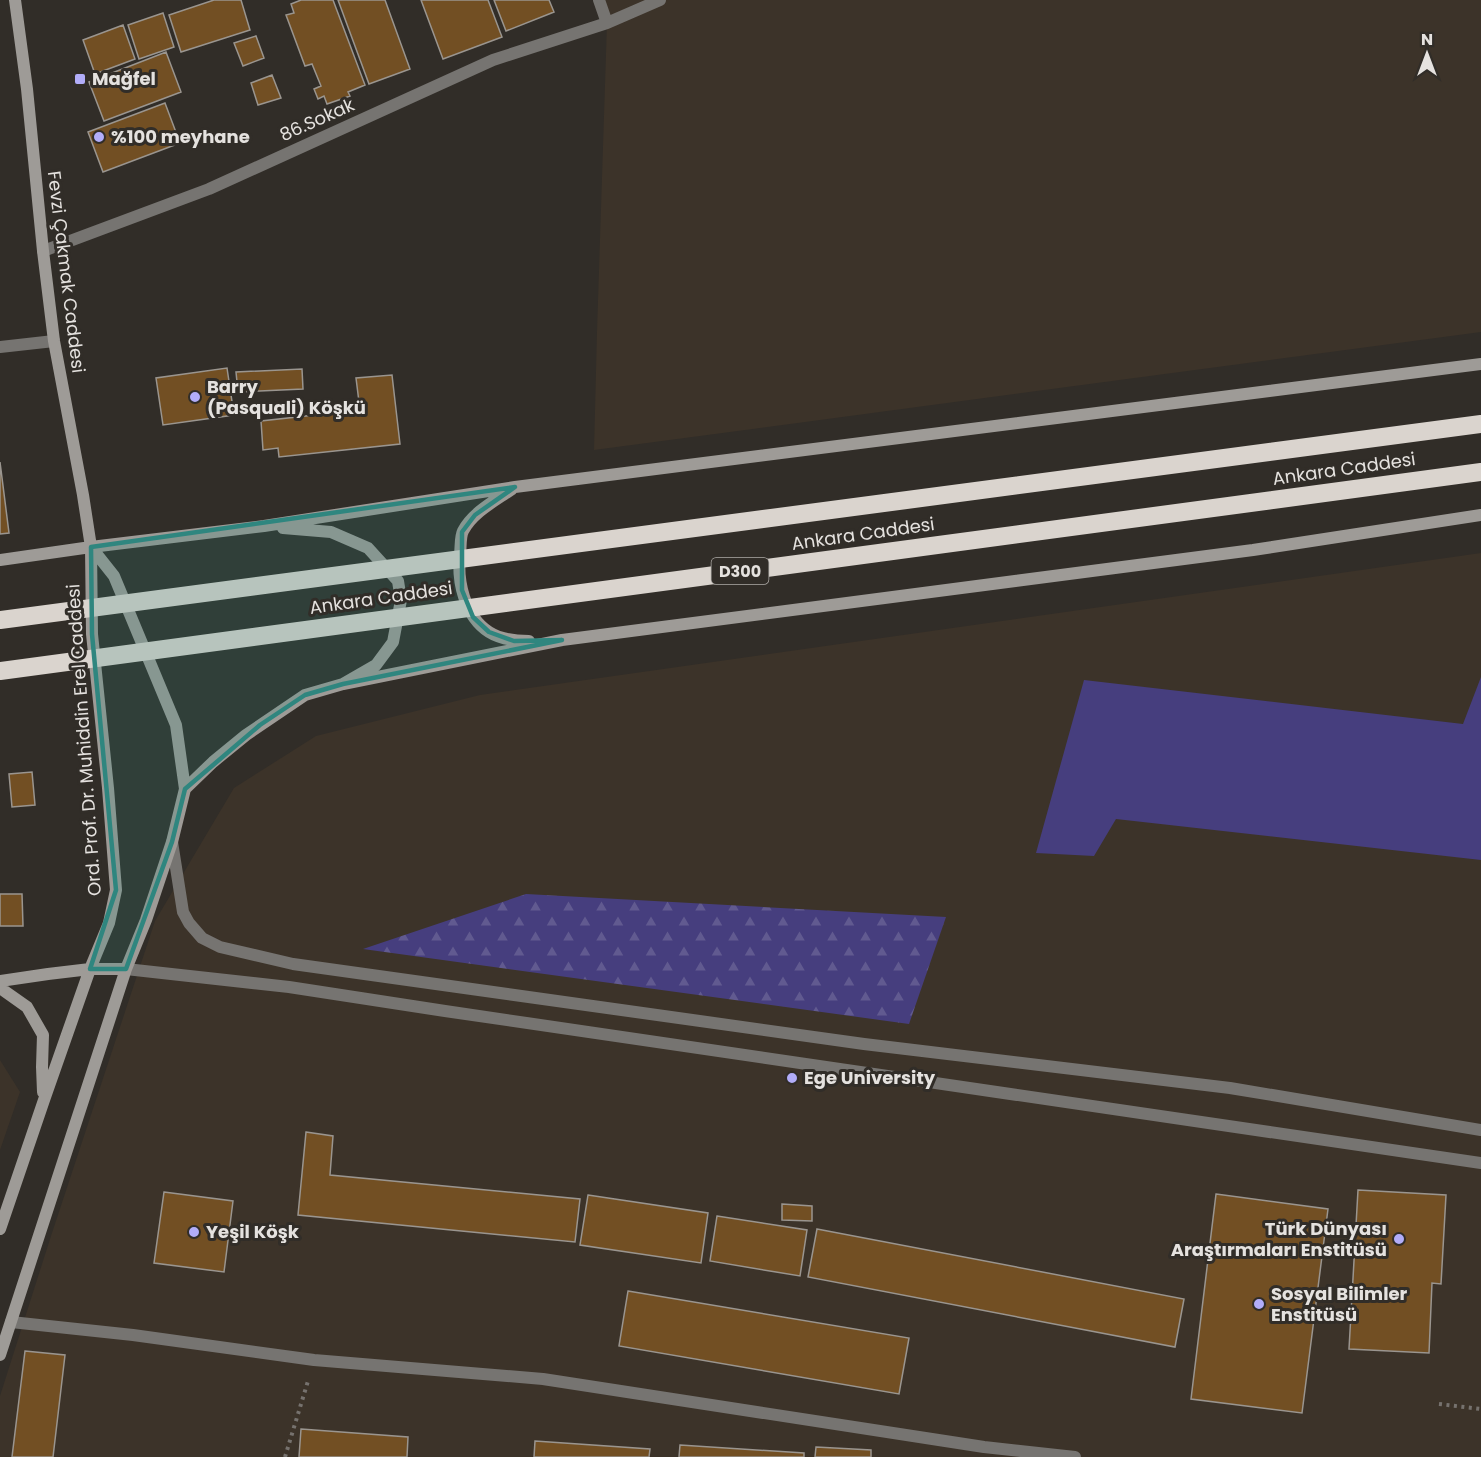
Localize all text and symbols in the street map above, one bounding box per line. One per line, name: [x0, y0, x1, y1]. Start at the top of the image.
north arrow: [1397, 24, 1457, 84]
text: N: [1421, 28, 1433, 51]
place label: Mağfel: [92, 66, 156, 91]
marker: Mağfel: [73, 72, 87, 86]
street label: 86.Sokak: [275, 92, 359, 147]
place label: %100 meyhane: [111, 124, 250, 149]
marker: %100 meyhane: [92, 130, 106, 144]
street label: Fevzi Çakmak Caddesi: [42, 170, 91, 374]
place label: Barry (Pasquali) Köşkü: [207, 374, 366, 420]
marker: Barry (Pasquali) Köşkü: [188, 390, 202, 404]
street label: Ankara Caddesi: [1271, 446, 1417, 491]
street label: Ankara Caddesi: [790, 511, 936, 556]
road number: D300: [712, 558, 768, 584]
street label: Ankara Caddesi: [308, 575, 454, 620]
street label: Ord. Prof. Dr. Muhiddin Erel Caddesi: [60, 583, 107, 897]
place label: Ege University: [804, 1065, 936, 1090]
marker: Ege University: [785, 1071, 799, 1085]
place label: Türk Dünyası Araştırmaları Enstitüsü: [1171, 1216, 1387, 1262]
place label: Yeşil Köşk: [206, 1219, 300, 1244]
marker: Yeşil Köşk: [187, 1225, 201, 1239]
marker: Türk Dünyası Araştırmaları Enstitüsü: [1392, 1232, 1406, 1246]
place label: Sosyal Bilimler Enstitüsü: [1271, 1281, 1408, 1327]
marker: Sosyal Bilimler Enstitüsü: [1252, 1297, 1266, 1311]

